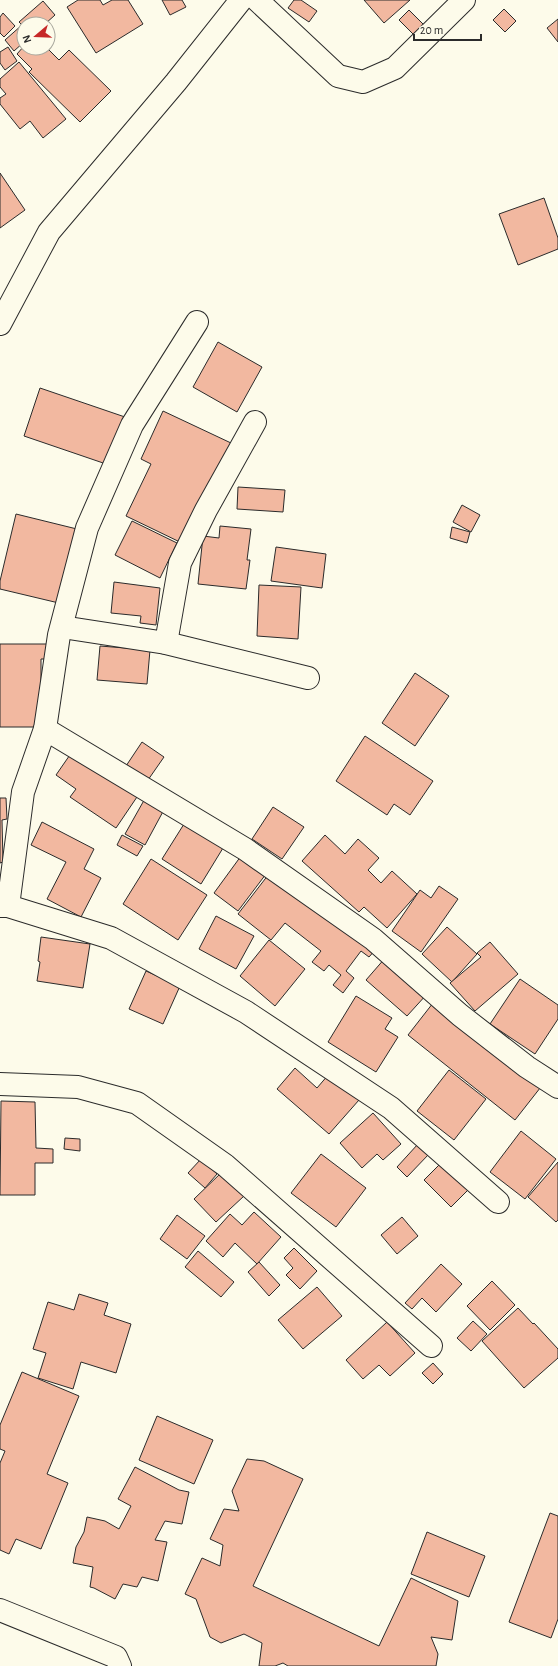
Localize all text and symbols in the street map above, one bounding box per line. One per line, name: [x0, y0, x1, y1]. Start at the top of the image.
north arrow: [16, 16, 56, 56]
scale bar: [414, 16, 481, 42]
text: 20 m: [420, 24, 443, 36]
text: N: [21, 34, 33, 45]

